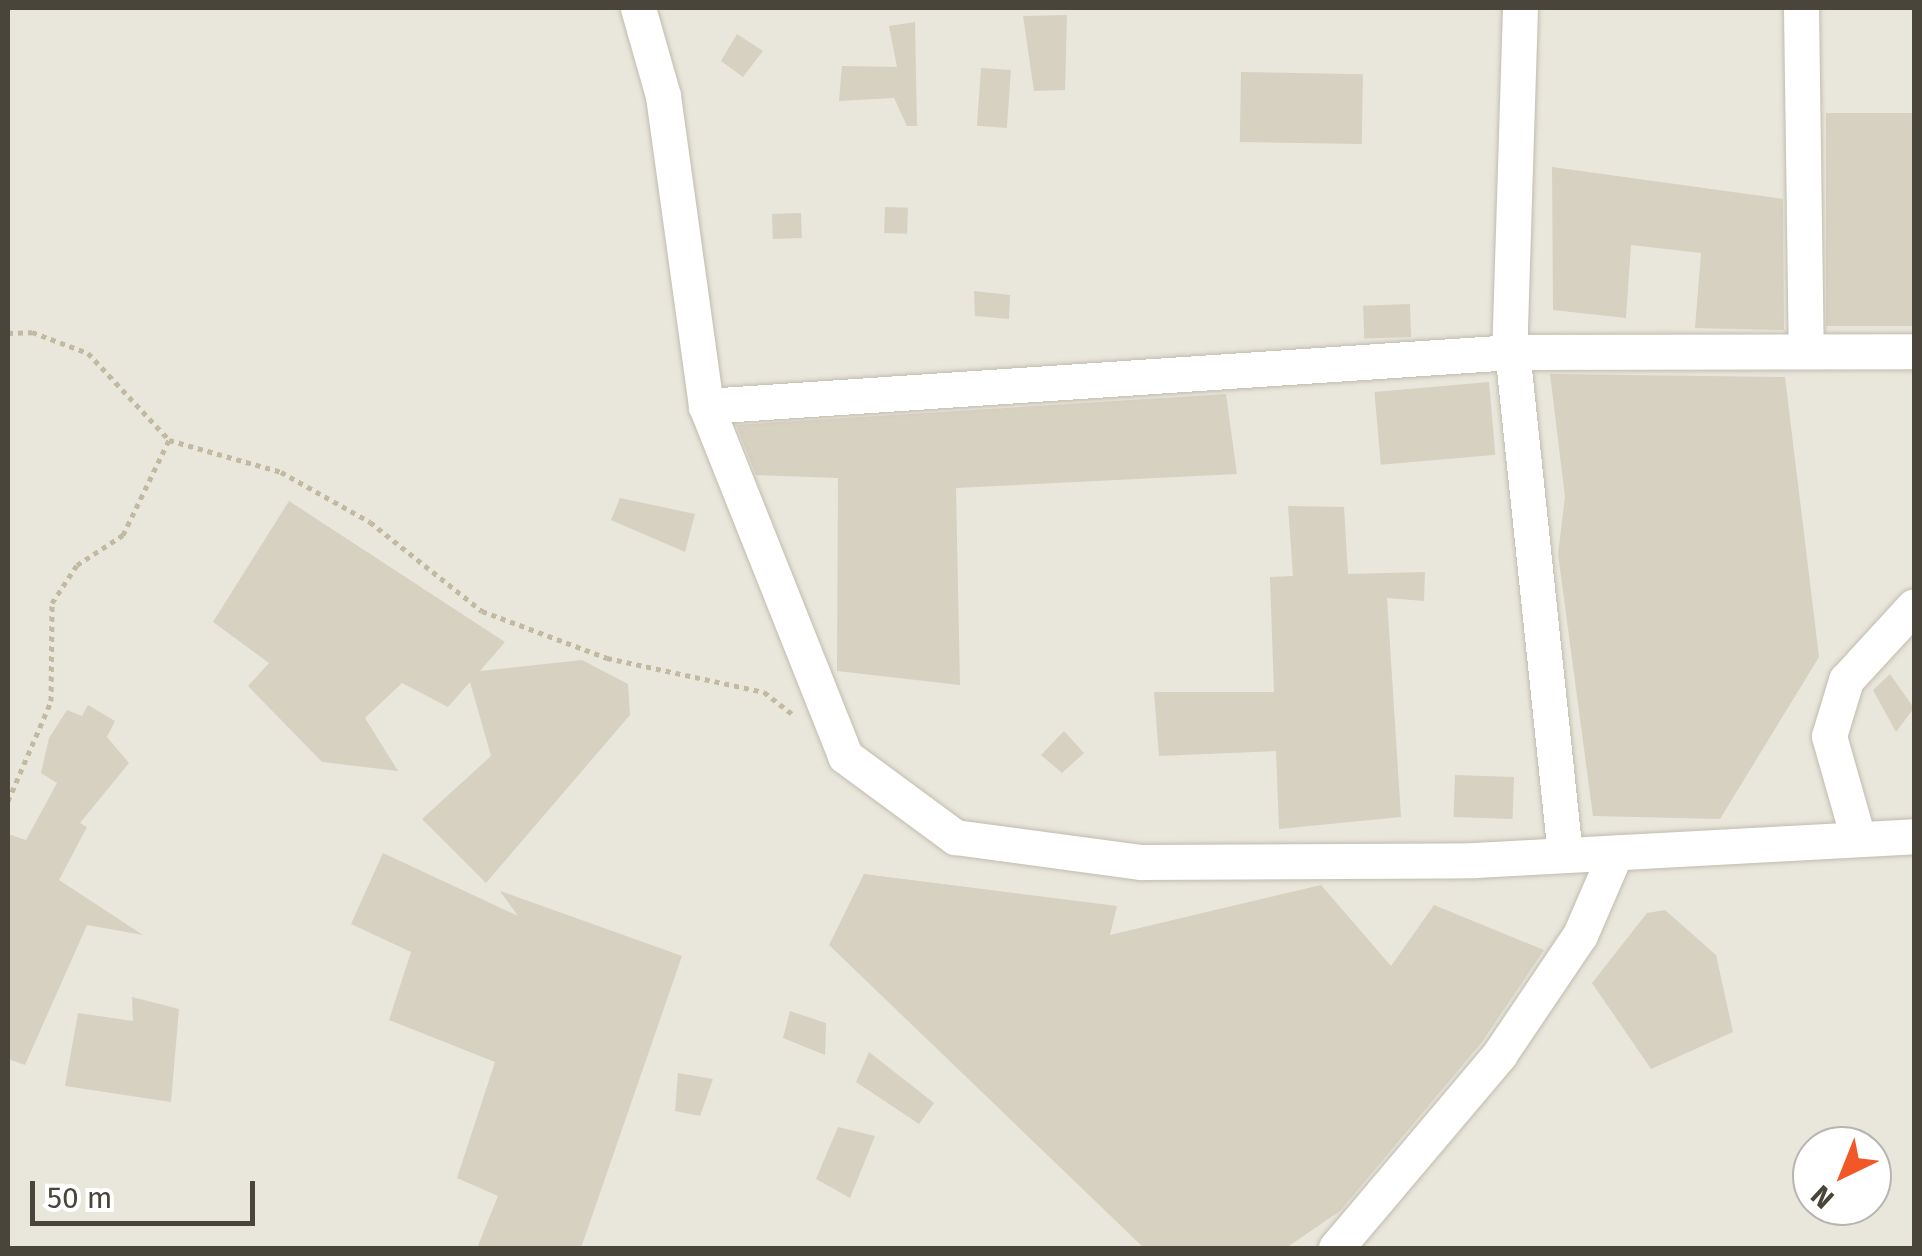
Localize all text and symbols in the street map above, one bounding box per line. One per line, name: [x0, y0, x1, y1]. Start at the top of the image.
north arrow: [1792, 1126, 1892, 1226]
scale bar: [35, 1161, 260, 1223]
text: N: [1805, 1178, 1841, 1215]
text: 50 m: [47, 1180, 112, 1216]

